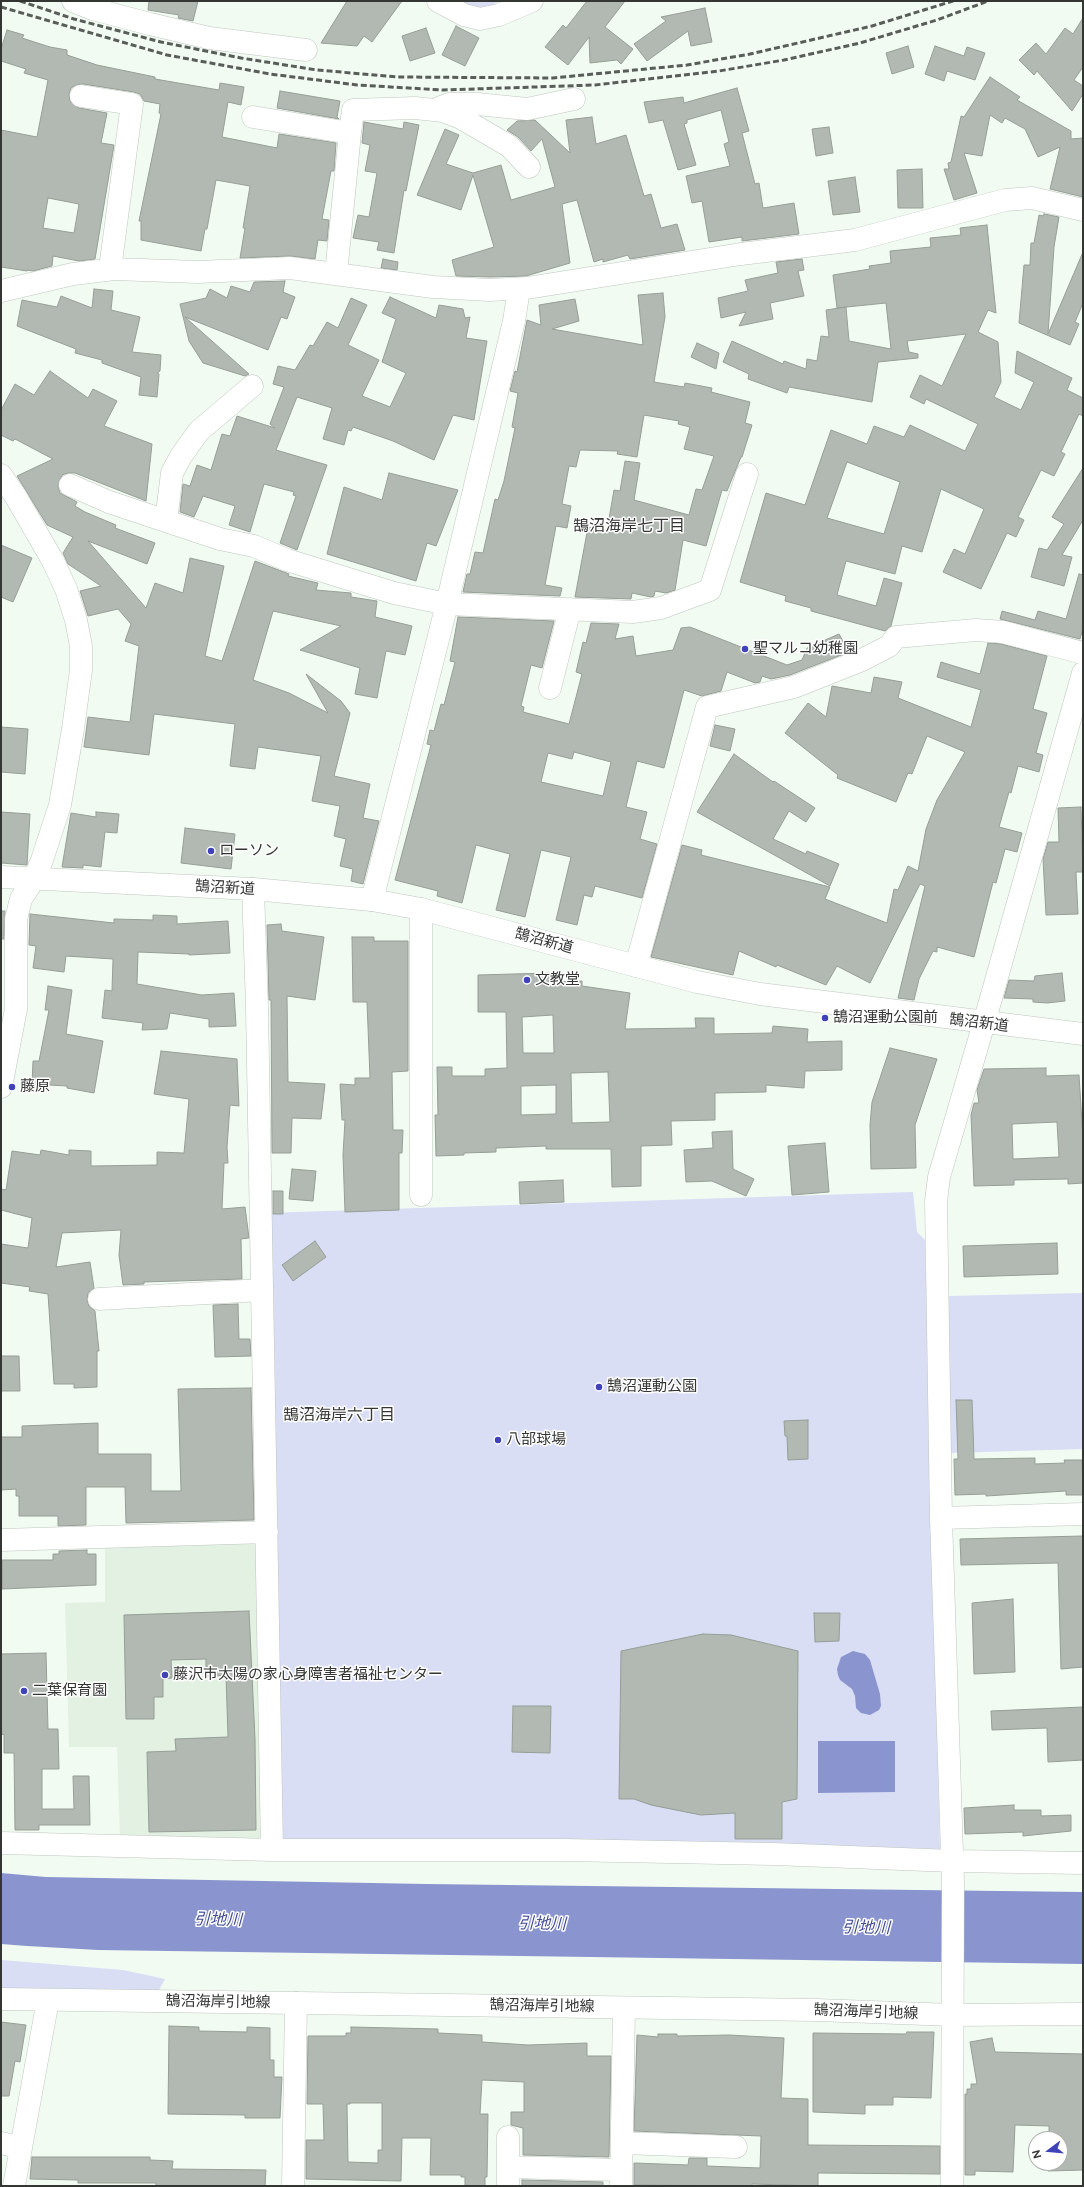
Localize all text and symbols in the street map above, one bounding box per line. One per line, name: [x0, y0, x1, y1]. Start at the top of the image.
district label: 鵠沼海岸七丁目: [573, 516, 685, 536]
place label: 聖マルコ幼稚園: [753, 640, 858, 658]
marker: 聖マルコ幼稚園: [740, 644, 750, 654]
place label: ローソン: [219, 842, 279, 860]
marker: ローソン: [206, 846, 216, 856]
street label: 鵠沼新道: [195, 877, 255, 899]
street label: 鵠沼新道: [513, 925, 575, 957]
place label: 文教堂: [535, 971, 580, 989]
marker: 文教堂: [522, 975, 532, 985]
place label: 鵠沼運動公園前: [833, 1009, 938, 1027]
street label: 鵠沼新道: [948, 1010, 1010, 1036]
marker: 鵠沼運動公園前: [820, 1013, 830, 1023]
place label: 藤原: [20, 1078, 50, 1096]
marker: 藤原: [7, 1082, 17, 1092]
place label: 鵠沼運動公園: [607, 1378, 697, 1396]
marker: 鵠沼運動公園: [594, 1382, 604, 1392]
district label: 鵠沼海岸六丁目: [283, 1405, 395, 1425]
place label: 八部球場: [506, 1431, 566, 1449]
marker: 八部球場: [493, 1435, 503, 1445]
place label: 藤沢市太陽の家心身障害者福祉センター: [173, 1666, 443, 1684]
marker: 藤沢市太陽の家心身障害者福祉センター: [160, 1670, 170, 1680]
place label: 二葉保育園: [32, 1682, 107, 1700]
marker: 二葉保育園: [19, 1686, 29, 1696]
water label: 引地川: [194, 1910, 242, 1930]
water label: 引地川: [518, 1914, 566, 1934]
water label: 引地川: [842, 1918, 890, 1938]
street label: 鵠沼海岸引地線: [165, 1992, 271, 2012]
street label: 鵠沼海岸引地線: [489, 1996, 595, 2016]
street label: 鵠沼海岸引地線: [813, 2001, 919, 2023]
north arrow: [1028, 2131, 1068, 2171]
text: N: [1030, 2148, 1044, 2160]

